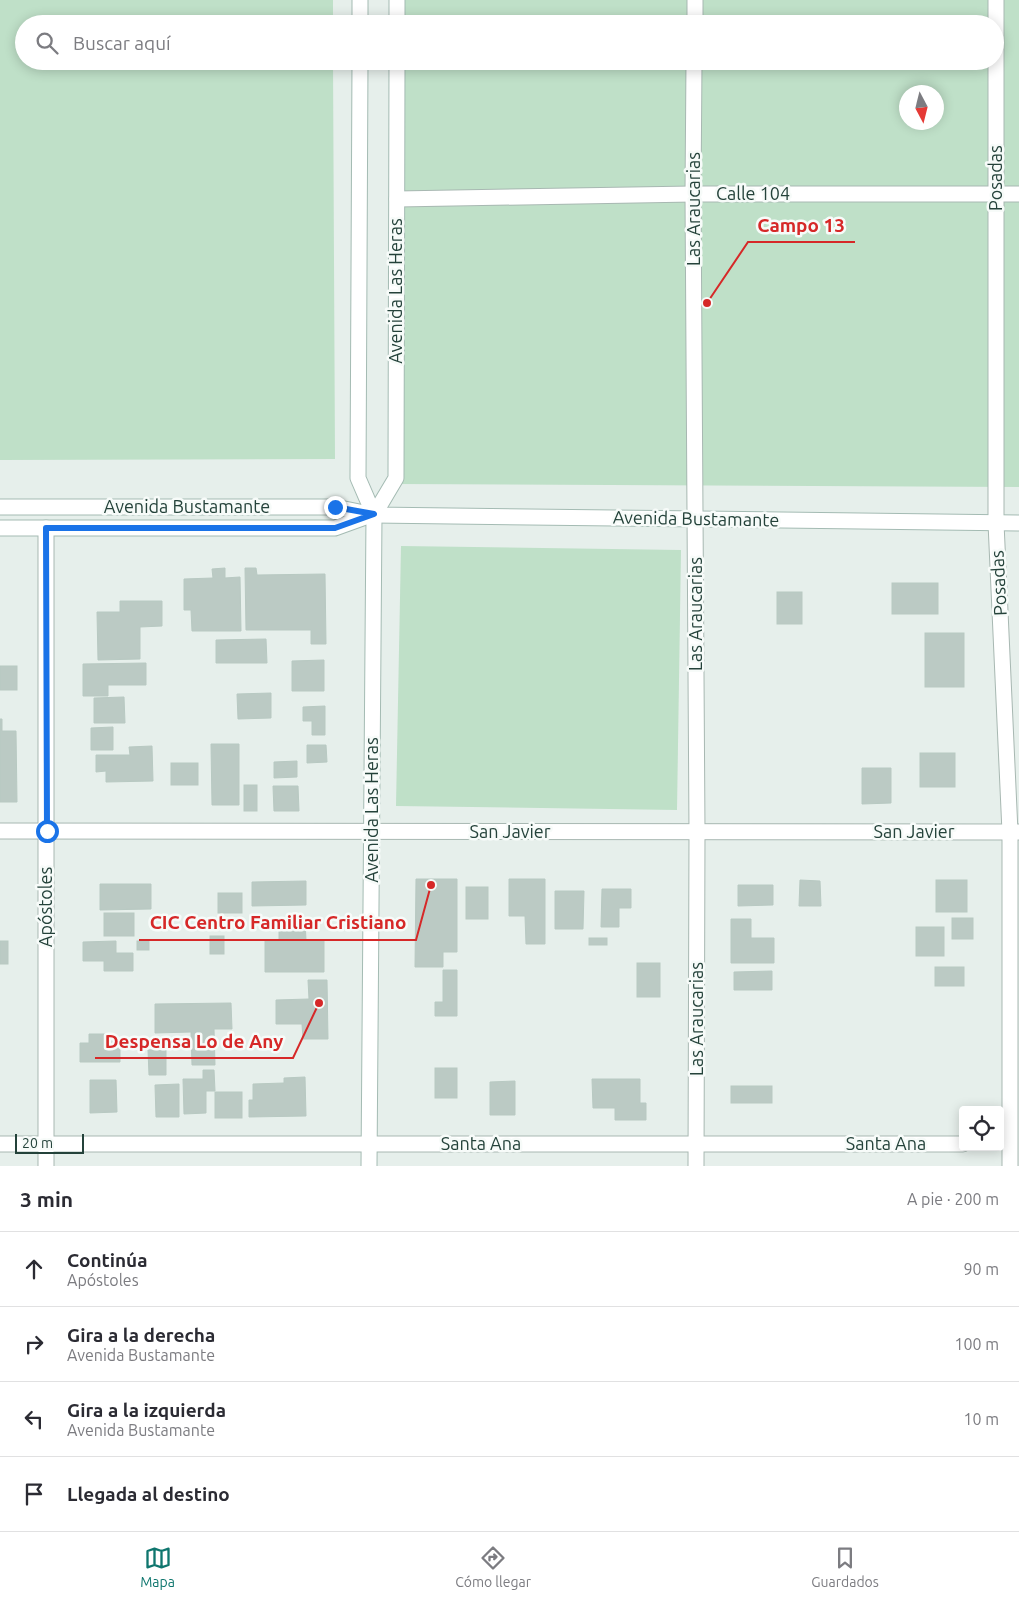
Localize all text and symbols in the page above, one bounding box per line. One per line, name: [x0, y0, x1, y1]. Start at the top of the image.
search box: [15, 15, 1004, 70]
icon: search: [33, 29, 61, 57]
text: Buscar aquí: [73, 32, 171, 54]
north arrow: [899, 85, 944, 130]
street label: Posadas: [985, 145, 1005, 211]
street label: Las Araucarias: [683, 152, 703, 266]
street label: Calle 104: [716, 183, 790, 203]
callout: Campo 13: [748, 208, 855, 242]
text: Campo 13: [757, 214, 845, 236]
street label: Avenida Las Heras: [385, 218, 405, 364]
street label: Avenida Bustamante: [104, 496, 270, 516]
route end: [324, 496, 347, 519]
street label: Avenida Bustamante: [613, 507, 779, 529]
street label: Posadas: [986, 550, 1010, 616]
street label: Las Araucarias: [685, 557, 705, 671]
street label: Avenida Las Heras: [361, 737, 381, 883]
route start: [36, 820, 59, 843]
street label: San Javier: [469, 821, 551, 841]
street label: San Javier: [873, 821, 955, 841]
street label: Apóstoles: [35, 867, 55, 947]
callout: CIC Centro Familiar Cristiano: [139, 906, 416, 940]
text: CIC Centro Familiar Cristiano: [150, 911, 406, 933]
street label: Las Araucarias: [686, 962, 706, 1076]
callout: Despensa Lo de Any: [95, 1024, 293, 1058]
text: Despensa Lo de Any: [105, 1030, 283, 1052]
map controls: [959, 1106, 1004, 1151]
button: locate: [959, 1106, 1004, 1151]
scale bar: [15, 1131, 84, 1154]
street label: Santa Ana: [441, 1133, 521, 1153]
street label: Santa Ana: [846, 1133, 926, 1153]
text: 20 m: [22, 1135, 53, 1151]
text: 3 min: [20, 1187, 73, 1211]
text: A pie · 200 m: [907, 1190, 999, 1208]
text: Continúa: [67, 1249, 148, 1271]
icon: ahead: [20, 1255, 48, 1283]
text: 90 m: [963, 1260, 999, 1278]
text: Apóstoles: [67, 1271, 139, 1289]
text: Gira a la derecha: [67, 1324, 215, 1346]
icon: right: [20, 1330, 48, 1358]
text: 100 m: [954, 1335, 999, 1353]
text: Avenida Bustamante: [67, 1346, 215, 1364]
text: Gira a la izquierda: [67, 1399, 226, 1421]
icon: left: [20, 1405, 48, 1433]
text: 10 m: [963, 1410, 999, 1428]
text: Avenida Bustamante: [67, 1421, 215, 1439]
icon: arrive: [20, 1480, 48, 1508]
text: Llegada al destino: [67, 1483, 230, 1505]
tab: Mapa: [140, 1544, 175, 1590]
tab: Cómo llegar: [455, 1544, 531, 1590]
tab: Guardados: [811, 1544, 879, 1590]

